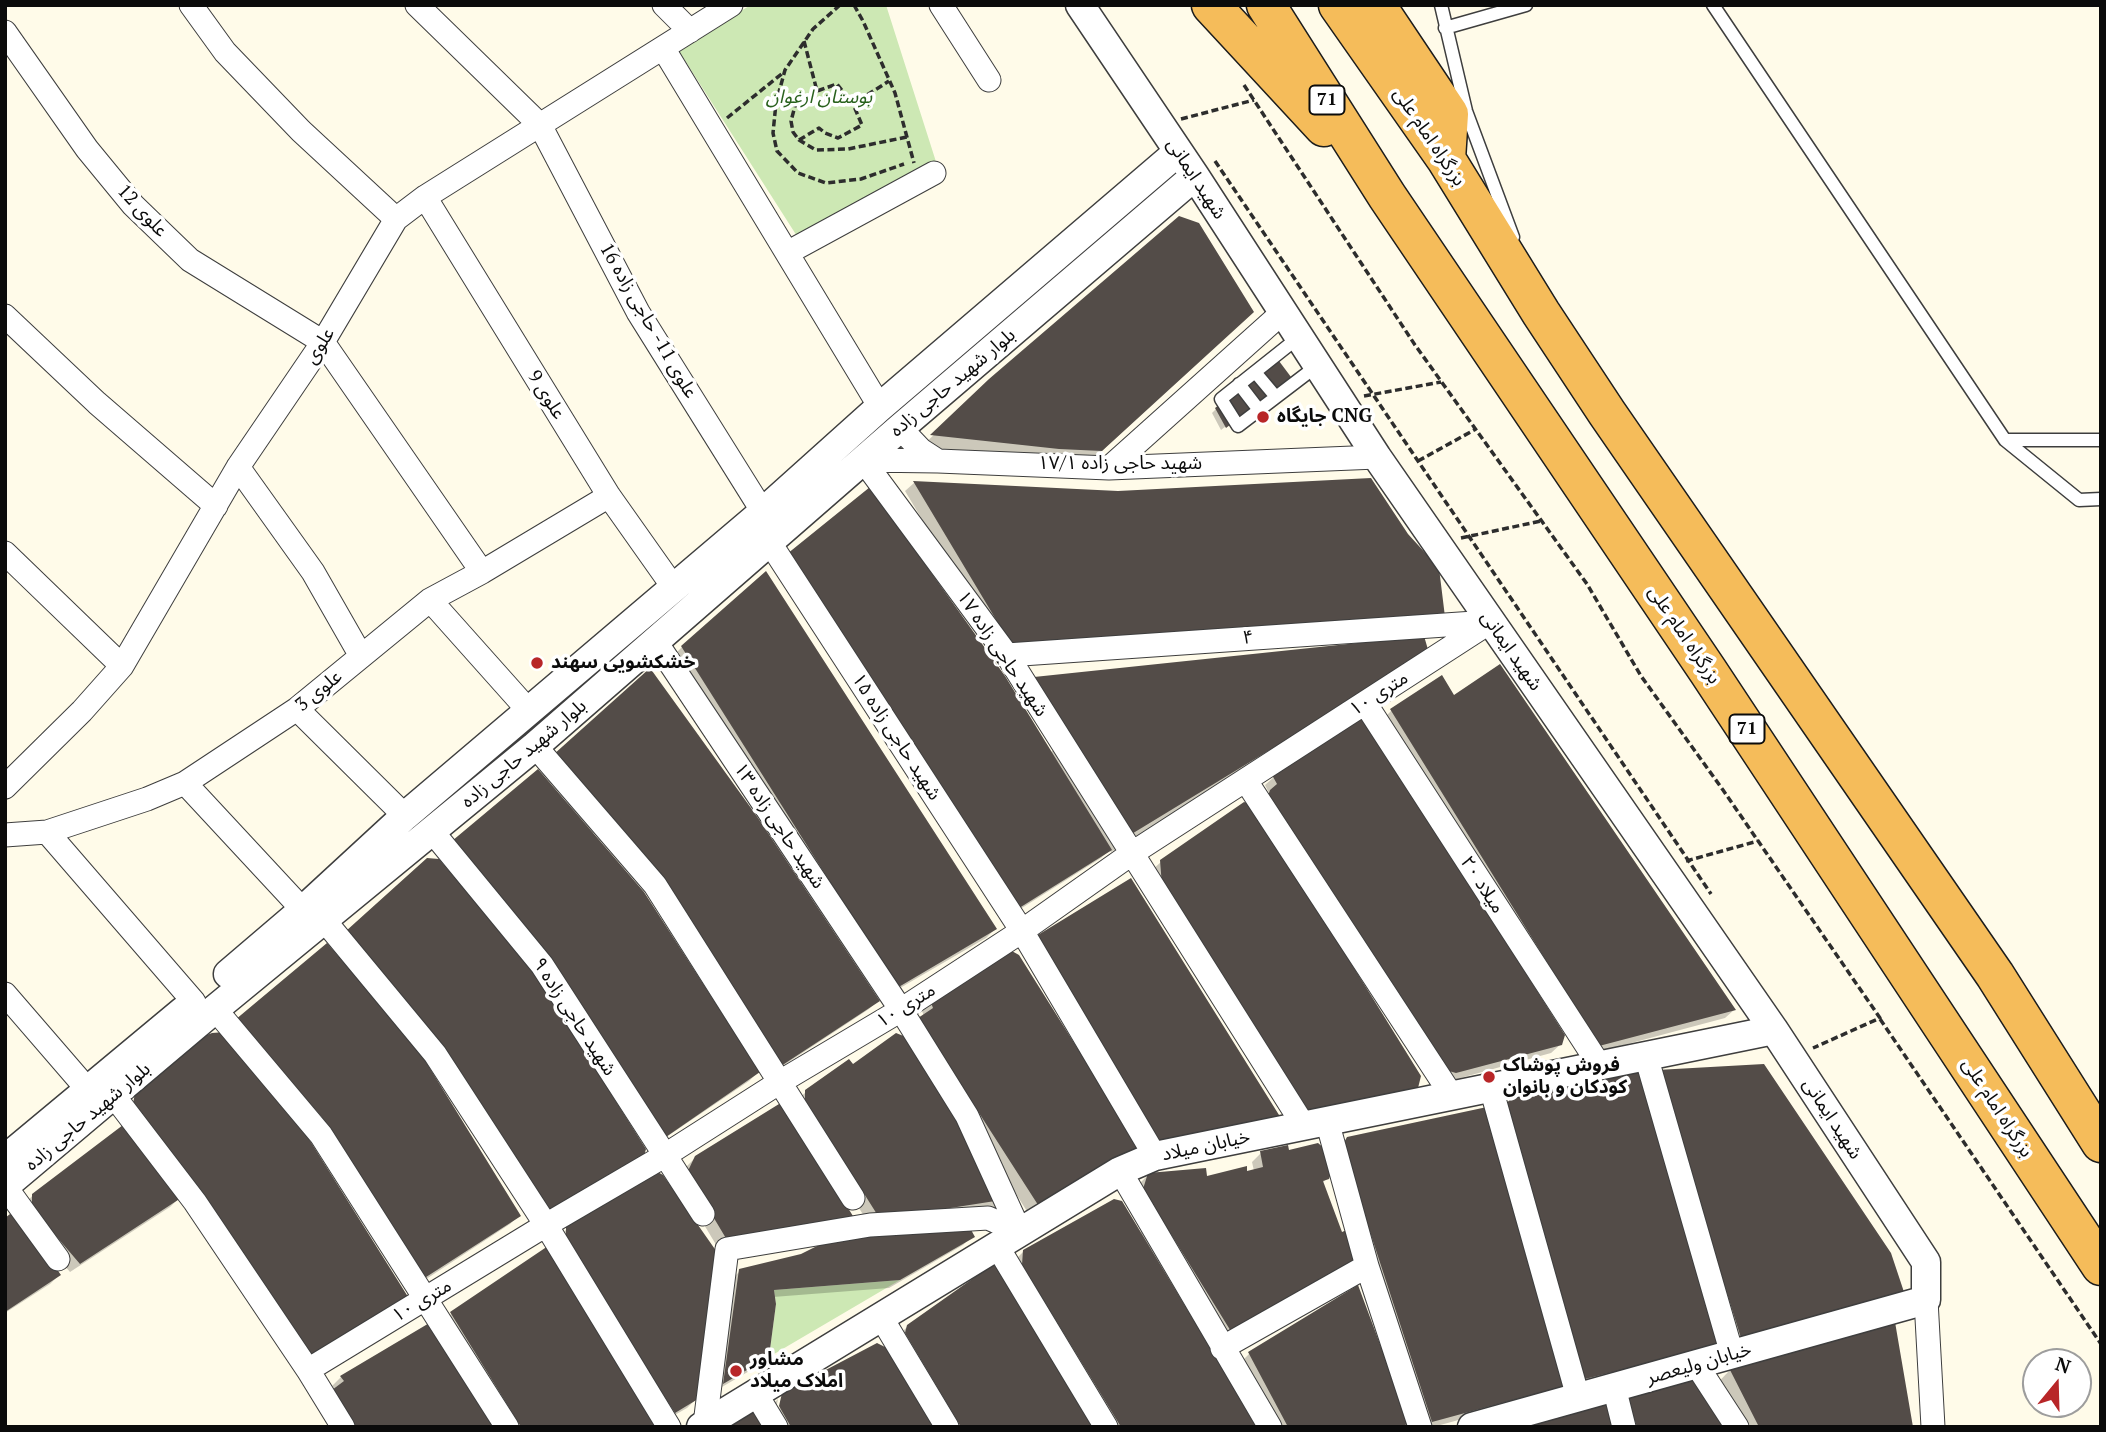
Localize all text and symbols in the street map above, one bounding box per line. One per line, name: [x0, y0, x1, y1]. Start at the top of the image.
street label: بزرگراه امام علی: [1388, 84, 1470, 190]
road number: 71: [1310, 86, 1344, 114]
park label: بوستان ارغوان: [766, 87, 872, 109]
street label: شهید ایمانی: [1161, 134, 1231, 224]
street label: علوی 12: [112, 180, 172, 242]
street label: علوی 11- حاجی زاده 16: [594, 239, 702, 403]
street label: علوی: [300, 324, 340, 368]
street label: بلوار شهید حاجی زاده: [886, 324, 1020, 442]
street label: علوی 9: [522, 366, 570, 424]
place label: جایگاه CNG: [1277, 406, 1372, 428]
marker: جایگاه CNG: [1255, 409, 1271, 425]
street label: شهید حاجی زاده ۱۷/۱: [1038, 453, 1202, 475]
street label: بزرگراه امام علی: [1643, 582, 1725, 688]
street label: شهید حاجی زاده ۱۷: [951, 587, 1053, 721]
street label: شهید ایمانی: [1475, 607, 1547, 695]
street label: ۴: [1242, 626, 1254, 650]
place label: خشکشویی سهند: [551, 652, 695, 674]
marker: خشکشویی سهند: [529, 655, 545, 671]
street label: علوی 3: [291, 665, 347, 717]
street label: ۱۰ متری: [1345, 667, 1413, 721]
street label: شهید حاجی زاده ۱۵: [846, 669, 946, 805]
street label: بلوار شهید حاجی زاده: [457, 695, 591, 813]
road number: 71: [1730, 714, 1764, 744]
street label: شهید حاجی زاده ۱۳: [728, 759, 830, 893]
street label: میلاد ۲۰: [1455, 852, 1509, 918]
street label: شهید حاجی زاده ۹: [527, 954, 621, 1080]
street label: ۱۰ متری: [872, 979, 940, 1033]
street label: بزرگراه امام علی: [1956, 1054, 2038, 1162]
place label: فروش پوشاک کودکان و بانوان: [1503, 1055, 1627, 1099]
street label: بلوار شهید حاجی زاده: [21, 1058, 155, 1176]
marker: فروش پوشاک کودکان و بانوان: [1481, 1069, 1497, 1085]
street label: شهید ایمانی: [1797, 1074, 1867, 1164]
street label: خیابان میلاد: [1160, 1126, 1252, 1166]
street label: ۱۰ متری: [388, 1274, 456, 1328]
street label: خیابان ولیعصر: [1644, 1338, 1754, 1390]
north arrow: [2022, 1348, 2092, 1418]
place label: مشاور املاک میلاد: [750, 1349, 843, 1393]
text: N: [2052, 1350, 2074, 1379]
marker: مشاور املاک میلاد: [728, 1363, 744, 1379]

